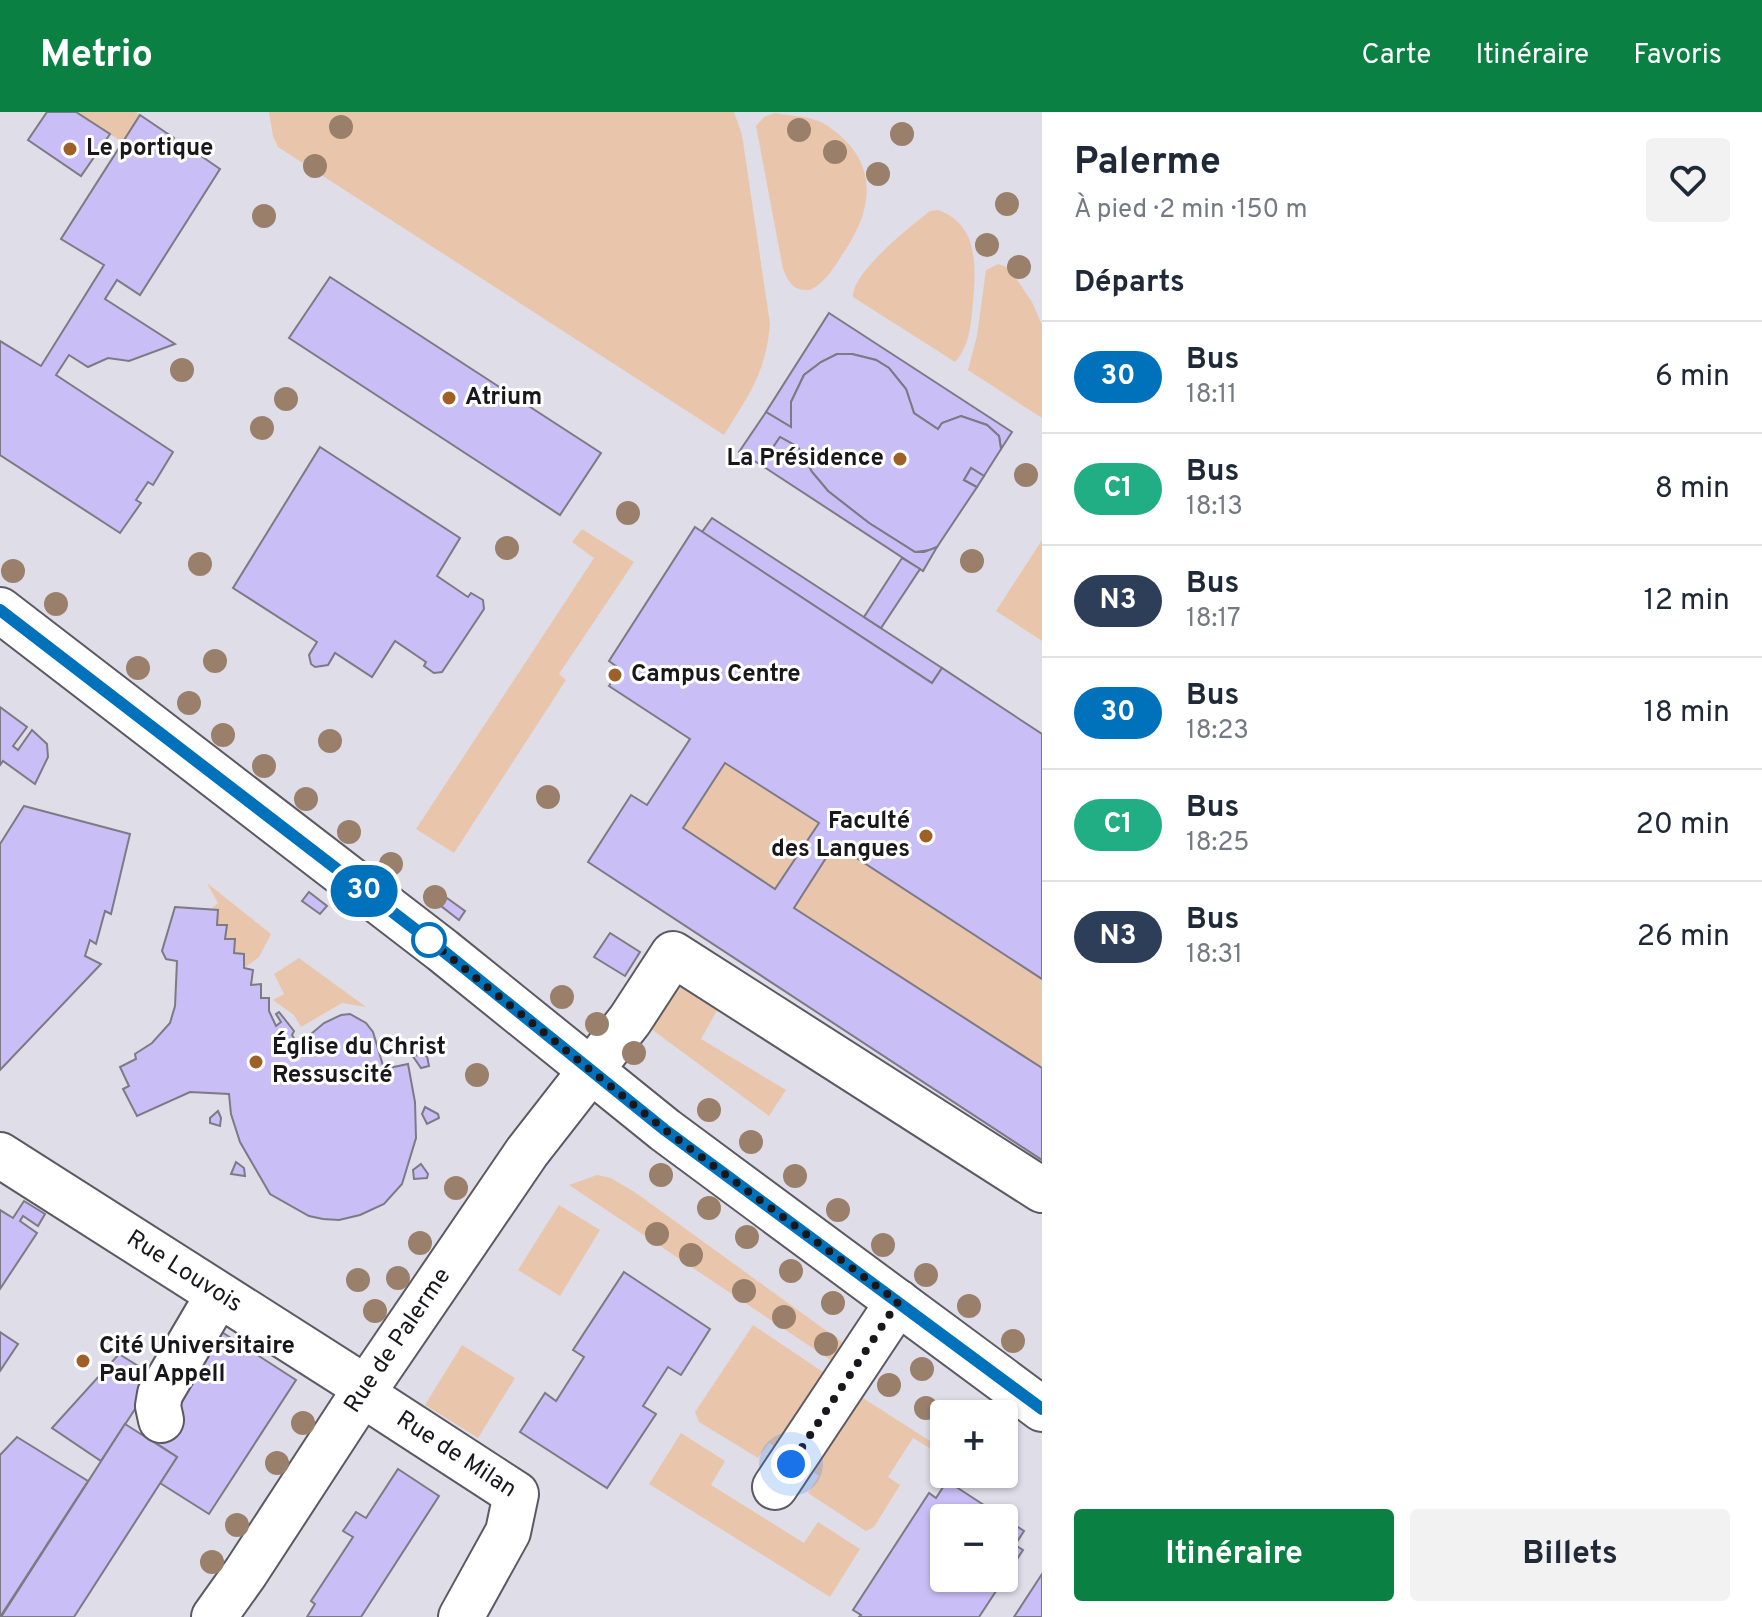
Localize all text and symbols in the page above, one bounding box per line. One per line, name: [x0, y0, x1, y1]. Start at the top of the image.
text: Metrio: [40, 32, 153, 81]
text: Carte: [1362, 38, 1431, 74]
text: Itinéraire: [1475, 38, 1589, 74]
text: Favoris: [1633, 38, 1722, 74]
place label: Le portique: [86, 134, 213, 164]
button: heart: [1646, 138, 1730, 222]
text: Palerme: [1074, 139, 1221, 188]
marker: Le portique: [61, 140, 79, 158]
text: À pied · 2 min · 150 m: [1074, 194, 1307, 227]
text: Départs: [1074, 265, 1185, 302]
text: Bus: [1186, 342, 1239, 379]
text: 30: [1101, 359, 1135, 395]
text: 6 min: [1655, 359, 1730, 396]
text: 18:11: [1186, 379, 1237, 412]
place label: Atrium: [465, 383, 542, 413]
marker: Atrium: [440, 389, 458, 407]
place label: La Présidence: [726, 444, 884, 474]
marker: La Présidence: [891, 450, 909, 468]
text: Bus: [1186, 454, 1239, 491]
text: C1: [1103, 471, 1133, 507]
text: 8 min: [1655, 471, 1730, 508]
text: 18:13: [1186, 491, 1243, 524]
text: Bus: [1186, 566, 1239, 603]
text: N3: [1100, 583, 1136, 619]
text: 12 min: [1643, 583, 1730, 620]
text: 18:17: [1186, 603, 1241, 636]
place label: Campus Centre: [631, 660, 801, 690]
marker: Campus Centre: [606, 666, 624, 684]
text: Bus: [1186, 678, 1239, 715]
text: 30: [1101, 695, 1135, 731]
text: 18 min: [1644, 695, 1730, 732]
text: 18:23: [1186, 715, 1249, 748]
text: Bus: [1186, 790, 1239, 827]
place label: Faculté des Langues: [771, 807, 910, 865]
text: C1: [1103, 807, 1133, 843]
text: 20 min: [1635, 807, 1730, 844]
marker: Faculté des Langues: [917, 827, 935, 845]
text: 18:25: [1186, 827, 1250, 860]
line badge: 30: [328, 865, 400, 917]
text: 30: [347, 873, 381, 909]
text: Bus: [1186, 902, 1239, 939]
text: N3: [1100, 919, 1136, 955]
text: 26 min: [1637, 919, 1730, 956]
unlabelled marker: [412, 923, 446, 957]
text: 18:31: [1186, 939, 1243, 972]
place label: Église du Christ Ressuscité: [272, 1031, 446, 1091]
marker: Église du Christ Ressuscité: [247, 1053, 265, 1071]
street label: Rue Louvois: [121, 1224, 247, 1320]
street label: Rue de Palerme: [338, 1263, 458, 1419]
place label: Cité Universitaire Paul Appell: [99, 1332, 295, 1390]
marker: Cité Universitaire Paul Appell: [74, 1352, 92, 1370]
map controls: [930, 1400, 1018, 1592]
button: +: [930, 1400, 1018, 1488]
street label: Rue de Milan: [390, 1405, 522, 1505]
your location: [771, 1444, 811, 1484]
button: −: [930, 1504, 1018, 1592]
button: Itinéraire: [1074, 1509, 1394, 1601]
button: Billets: [1410, 1509, 1730, 1601]

